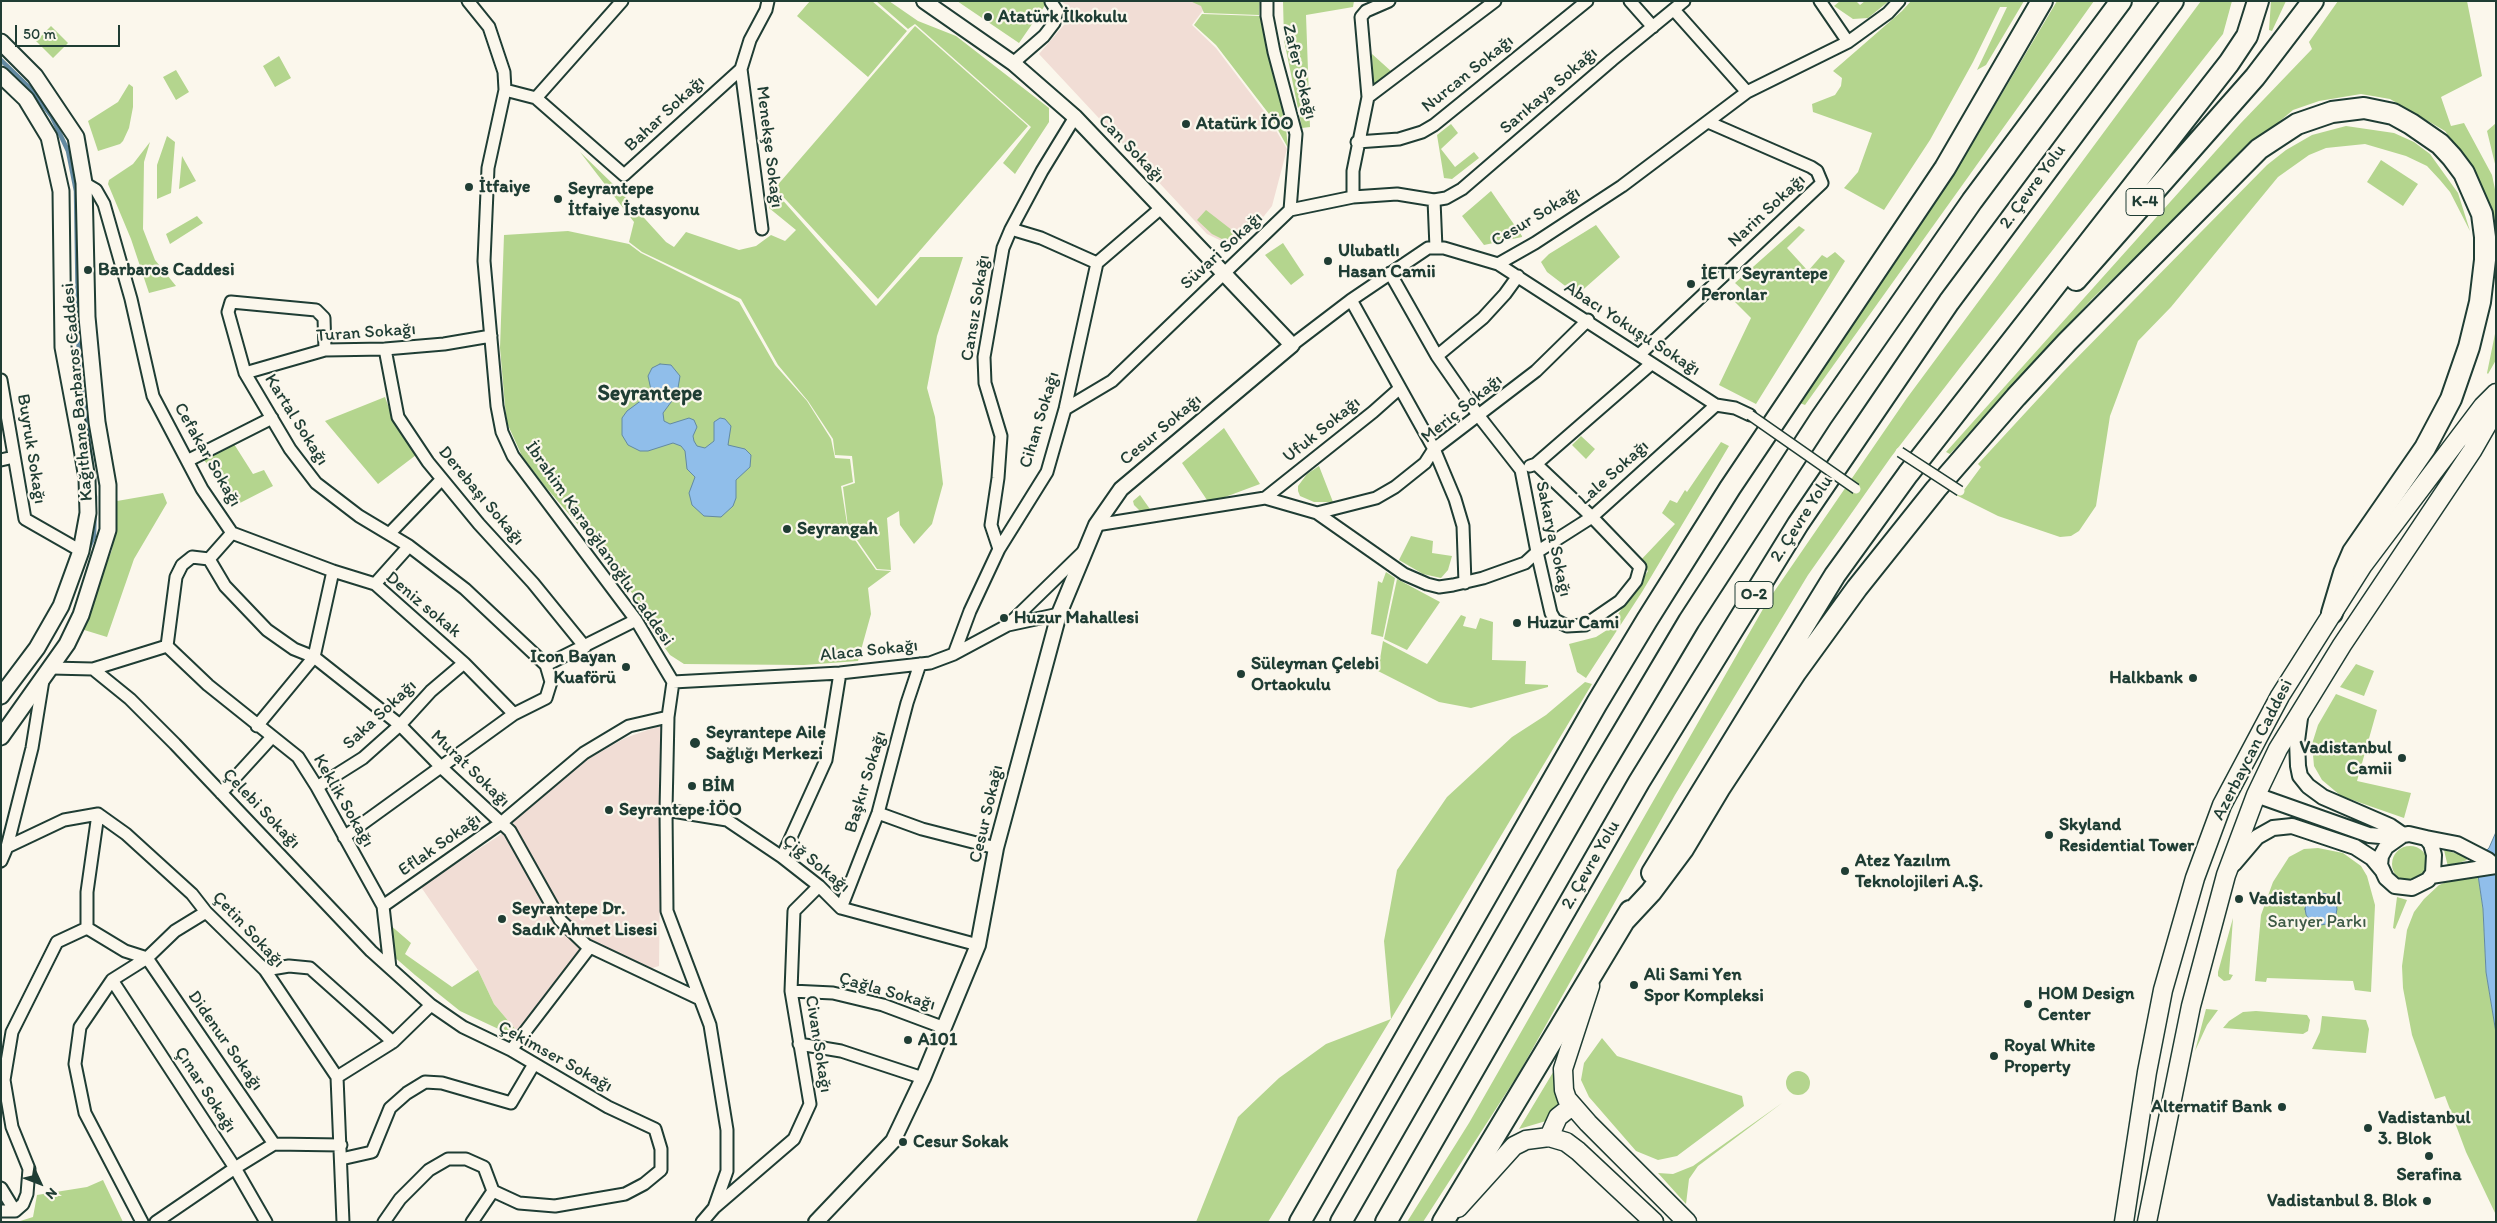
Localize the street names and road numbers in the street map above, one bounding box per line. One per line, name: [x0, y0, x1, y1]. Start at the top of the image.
street label: Zafer Sokağı: [1277, 22, 1321, 122]
street label: Nurcan Sokağı: [1418, 30, 1518, 118]
street label: Sarıkaya Sokağı: [1496, 43, 1602, 139]
street label: Bahar Sokağı: [620, 71, 710, 157]
street label: Menekşe Sokağı: [751, 85, 787, 209]
street label: Can Sokağı: [1093, 110, 1169, 188]
street label: 2. Çevre Yolu: [1995, 141, 2071, 233]
street label: Narin Sokağı: [1724, 170, 1810, 252]
street label: Cesur Sokağı: [1488, 182, 1584, 252]
road number: K-4: [2126, 188, 2164, 216]
street label: Süvari Sokağı: [1176, 207, 1268, 295]
street label: Cansız Sokağı: [957, 253, 995, 363]
street label: Abacı Yokuşu Sokağı: [1560, 277, 1704, 381]
street label: Kağıthane Barbaros Caddesi: [58, 282, 98, 502]
street label: Turan Sokağı: [315, 319, 417, 347]
street label: Cihan Sokağı: [1015, 369, 1065, 471]
street label: Kartal Sokağı: [259, 370, 333, 470]
street label: Meriç Sokağı: [1417, 370, 1507, 448]
street label: Cesur Sokağı: [1116, 390, 1206, 470]
street label: Buyruk Sokağı: [12, 392, 50, 506]
street label: Ufuk Sokağı: [1279, 392, 1365, 468]
street label: Cefakar Sokağı: [168, 399, 246, 511]
street label: Lale Sokağı: [1574, 436, 1654, 510]
street label: İbrahim Karaoğlanoğlu Caddesi: [520, 438, 678, 650]
street label: Derebaşı Sokağı: [433, 442, 529, 550]
street label: 2. Çevre Yolu: [1766, 472, 1838, 566]
street label: Sakarya Sokağı: [1530, 479, 1576, 599]
street label: Deniz sokak: [381, 567, 465, 643]
road number: O-2: [1735, 582, 1773, 608]
street label: Alaca Sokağı: [819, 635, 919, 667]
street label: Saka Sokağı: [339, 675, 421, 755]
street label: Azerbaycan Caddesi: [2208, 676, 2298, 824]
street label: Murat Sokağı: [426, 726, 514, 812]
street label: Başkır Sokağı: [840, 728, 892, 836]
street label: Keklik Sokağı: [308, 751, 378, 851]
street label: Cesur Sokağı: [965, 763, 1009, 865]
street label: Çelebi Sokağı: [217, 764, 305, 854]
street label: Eflak Sokağı: [395, 809, 485, 881]
street label: 2. Çevre Yolu: [1557, 817, 1625, 913]
street label: Çiğ Sokağı: [778, 830, 854, 898]
street label: Çetin Sokağı: [207, 887, 289, 973]
street label: Çağla Sokağı: [836, 968, 938, 1016]
street label: Didenur Sokağı: [183, 987, 267, 1095]
street label: Civan Sokağı: [800, 994, 836, 1094]
street label: Çekimser Sokağı: [494, 1017, 616, 1097]
street label: Çınar Sokağı: [169, 1043, 241, 1137]

